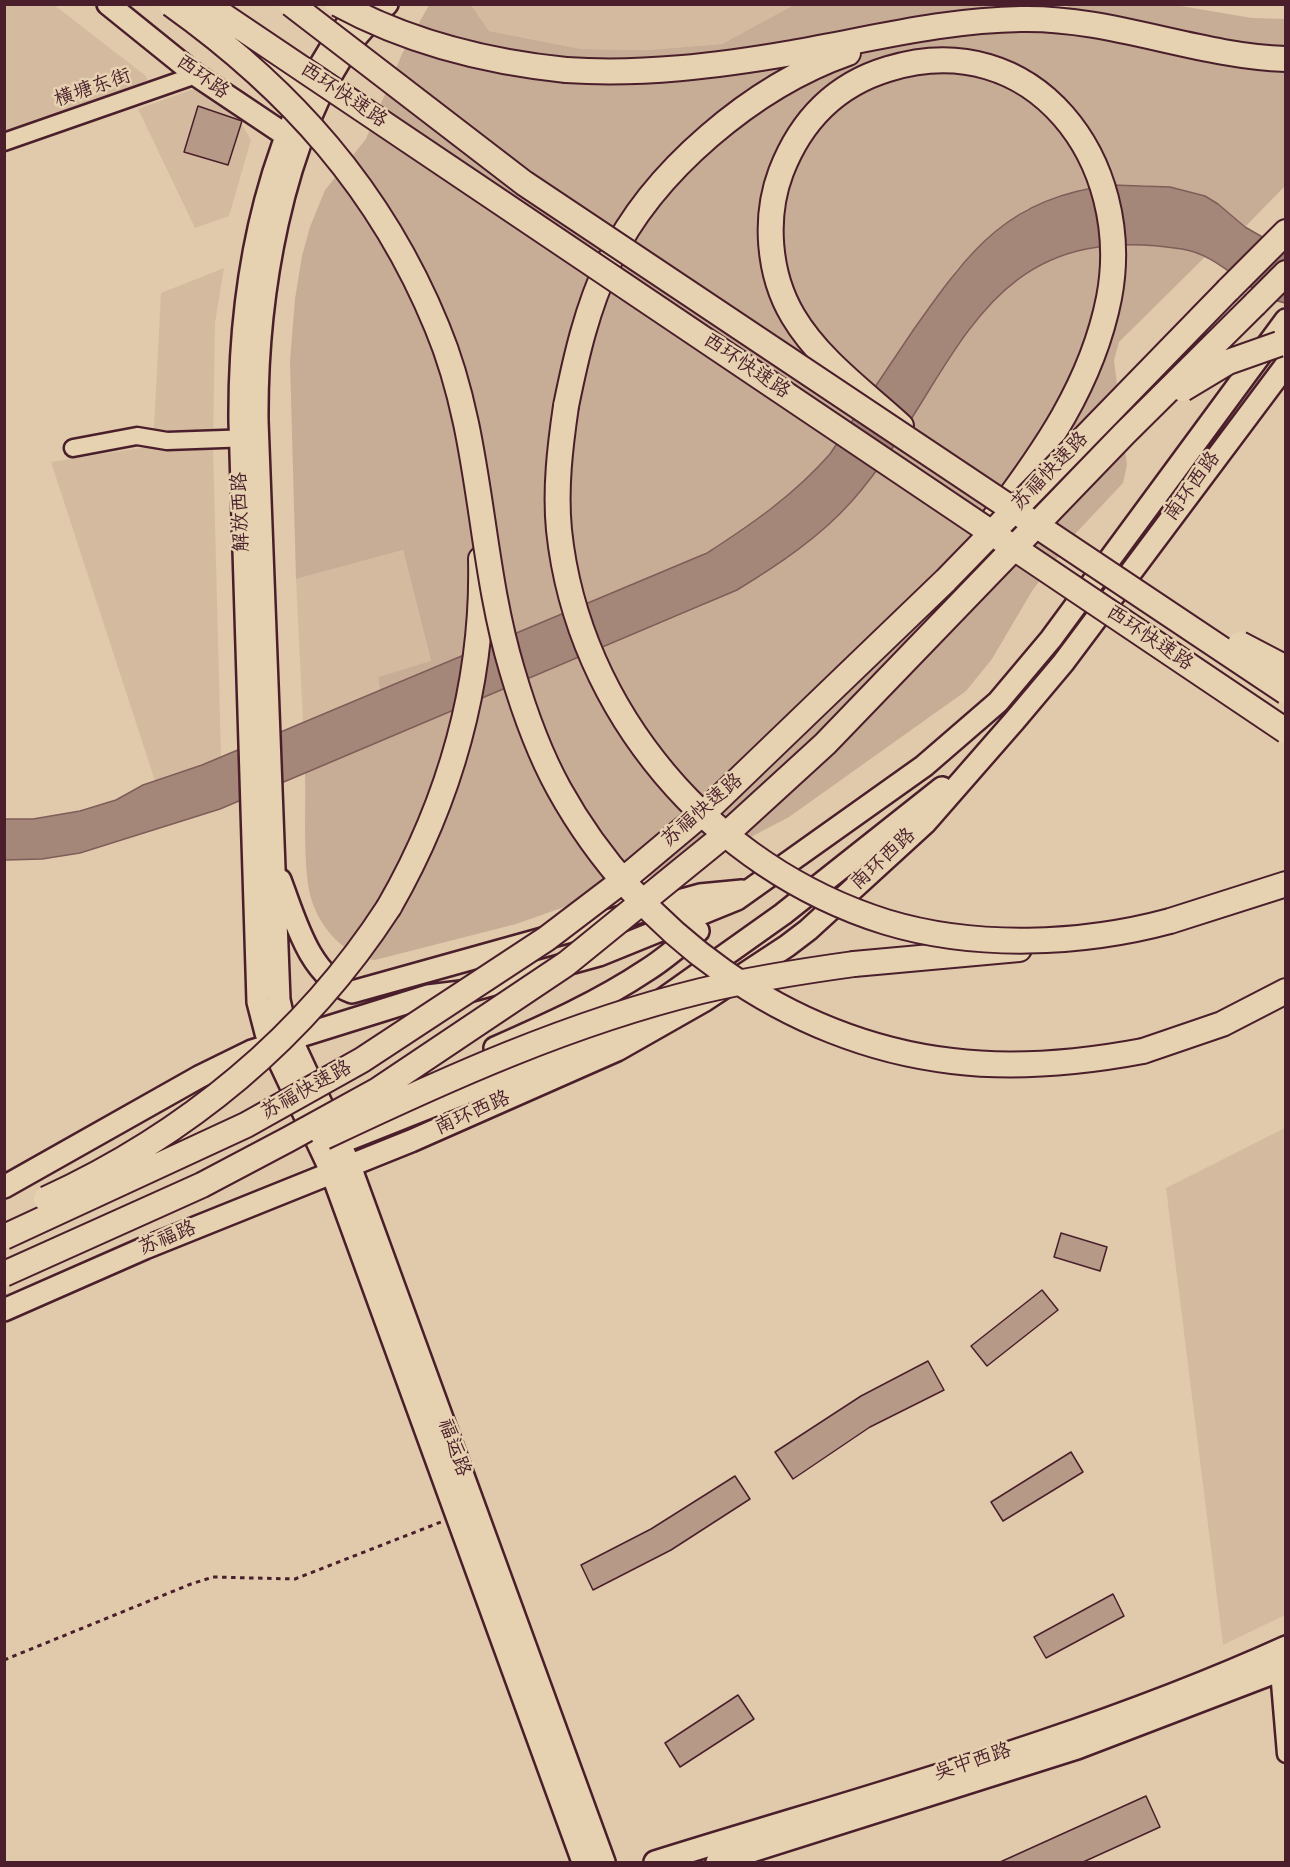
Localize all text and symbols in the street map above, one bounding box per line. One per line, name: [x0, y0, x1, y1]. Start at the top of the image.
street label: 西环路: [171, 51, 233, 105]
street label: 西环快速路: [295, 58, 391, 134]
street label: 横塘东街: [51, 65, 135, 113]
street label: 西环快速路: [698, 329, 794, 405]
street label: 苏福快速路: [1008, 428, 1094, 516]
street label: 南环西路: [1160, 448, 1226, 526]
street label: 解放西路: [229, 472, 255, 552]
street label: 西环快速路: [1101, 601, 1197, 677]
street label: 苏福快速路: [657, 769, 749, 853]
street label: 南环西路: [847, 824, 921, 896]
street label: 苏福快速路: [257, 1056, 357, 1126]
street label: 南环西路: [432, 1087, 514, 1141]
street label: 苏福路: [136, 1217, 200, 1261]
street label: 福运路: [431, 1416, 475, 1480]
street label: 吴中西路: [931, 1739, 1015, 1787]

